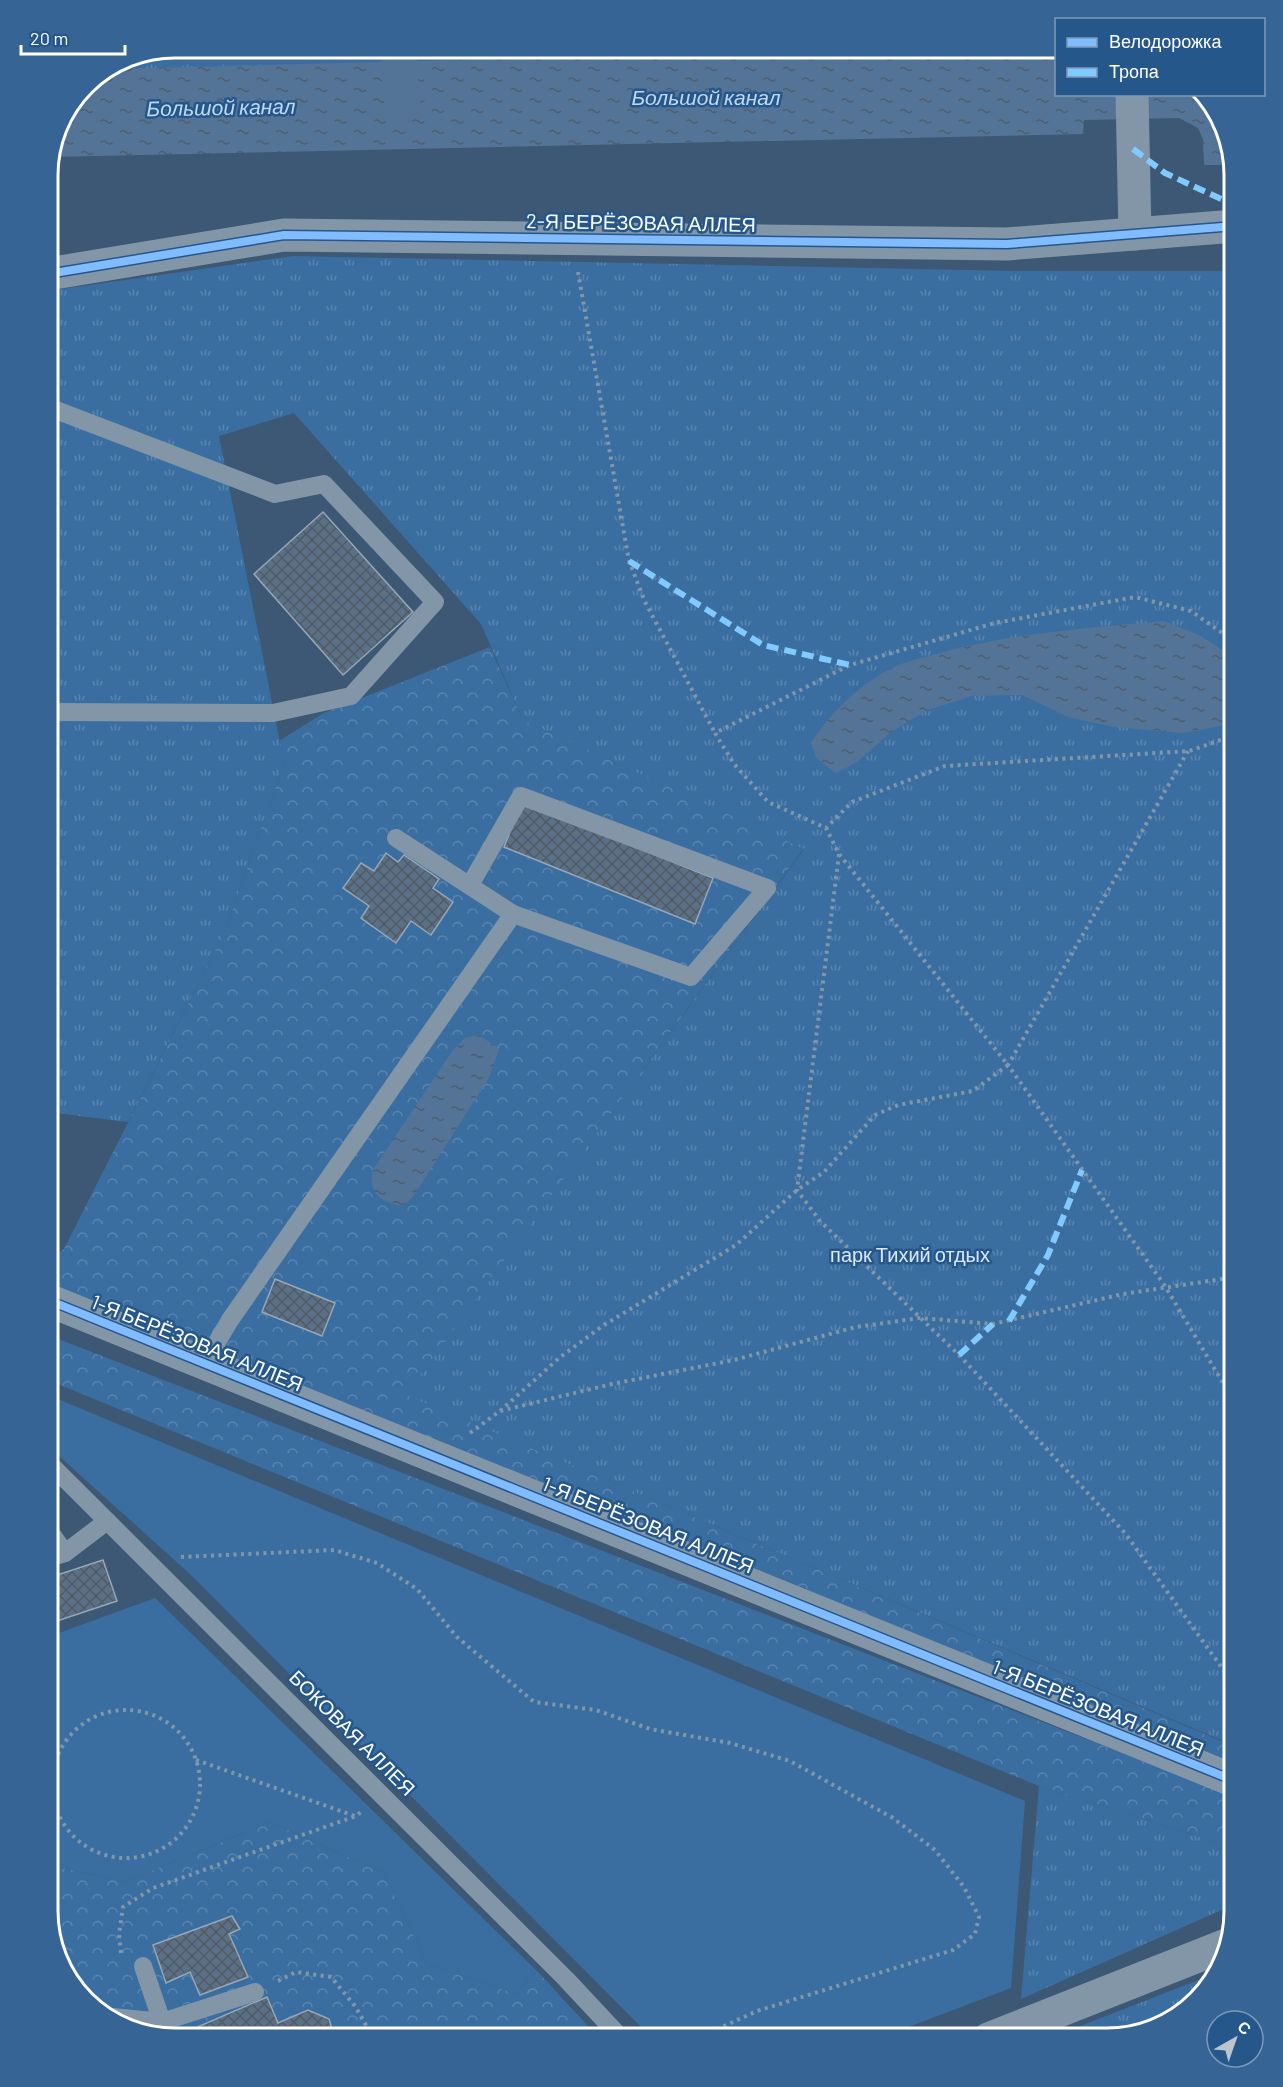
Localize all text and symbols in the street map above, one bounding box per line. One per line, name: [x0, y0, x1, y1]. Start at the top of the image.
scale bar: [21, 18, 124, 56]
legend: [1055, 18, 1265, 96]
text: 20 m: [30, 27, 68, 49]
text: Велодорожка: [1109, 30, 1222, 52]
text: Тропа: [1109, 60, 1160, 82]
water label: Большой канал: [631, 84, 781, 109]
water label: Большой канал: [146, 93, 296, 120]
street label: 2-Я БЕРЁЗОВАЯ АЛЛЕЯ: [526, 208, 756, 236]
park label: парк Тихий отдых: [830, 1242, 990, 1266]
street label: 1-Я БЕРЁЗОВАЯ АЛЛЕЯ: [88, 1289, 307, 1396]
street label: 1-Я БЕРЁЗОВАЯ АЛЛЕЯ: [539, 1471, 758, 1578]
street label: 1-Я БЕРЁЗОВАЯ АЛЛЕЯ: [989, 1654, 1208, 1761]
street label: БОКОВАЯ АЛЛЕЯ: [285, 1665, 420, 1800]
north arrow: [1205, 2009, 1265, 2069]
text: С: [1234, 2016, 1256, 2038]

